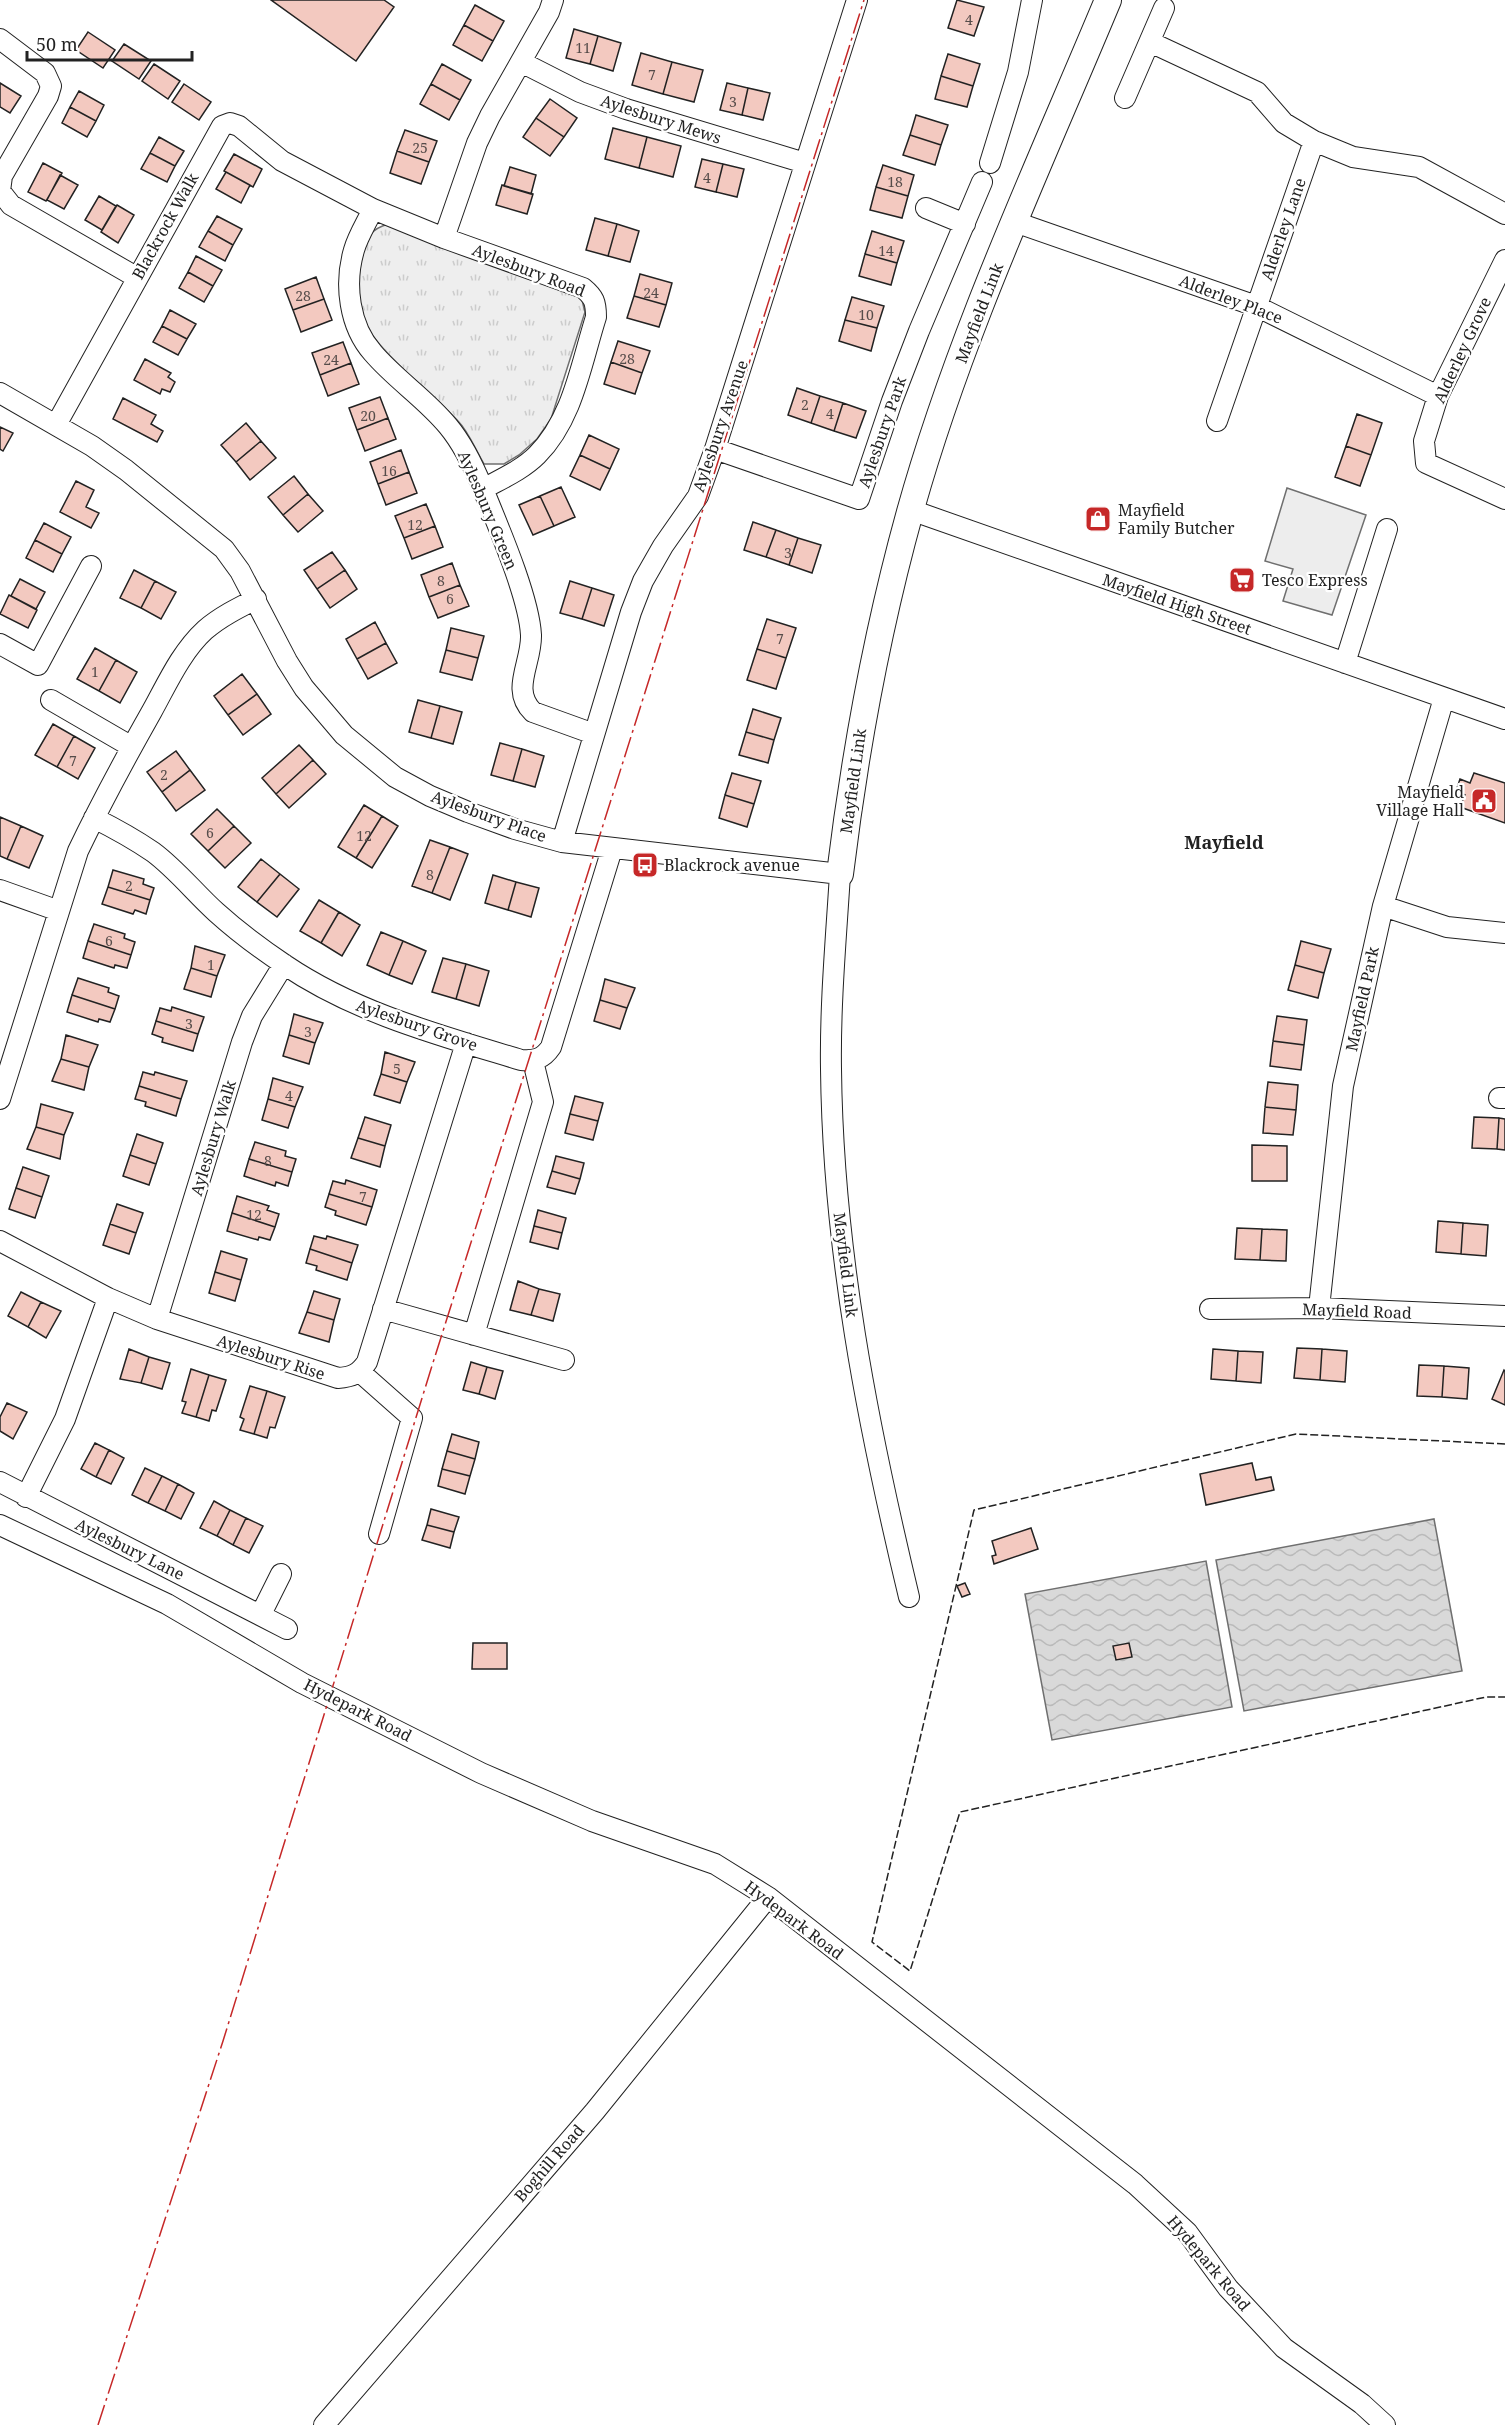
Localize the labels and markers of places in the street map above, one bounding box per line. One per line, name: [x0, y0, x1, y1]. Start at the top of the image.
place label: Mayfield Family Butcher: [1118, 499, 1235, 539]
shop icon: Mayfield Family Butcher: [1083, 504, 1113, 534]
supermarket icon: Tesco Express: [1227, 565, 1257, 595]
place label: Tesco Express: [1262, 569, 1368, 591]
place label: Mayfield Village Hall: [1376, 781, 1464, 821]
public building icon: Mayfield Village Hall: [1469, 786, 1499, 816]
bus stop icon: Blackrock avenue: [630, 850, 660, 880]
place label: Blackrock avenue: [664, 854, 800, 876]

